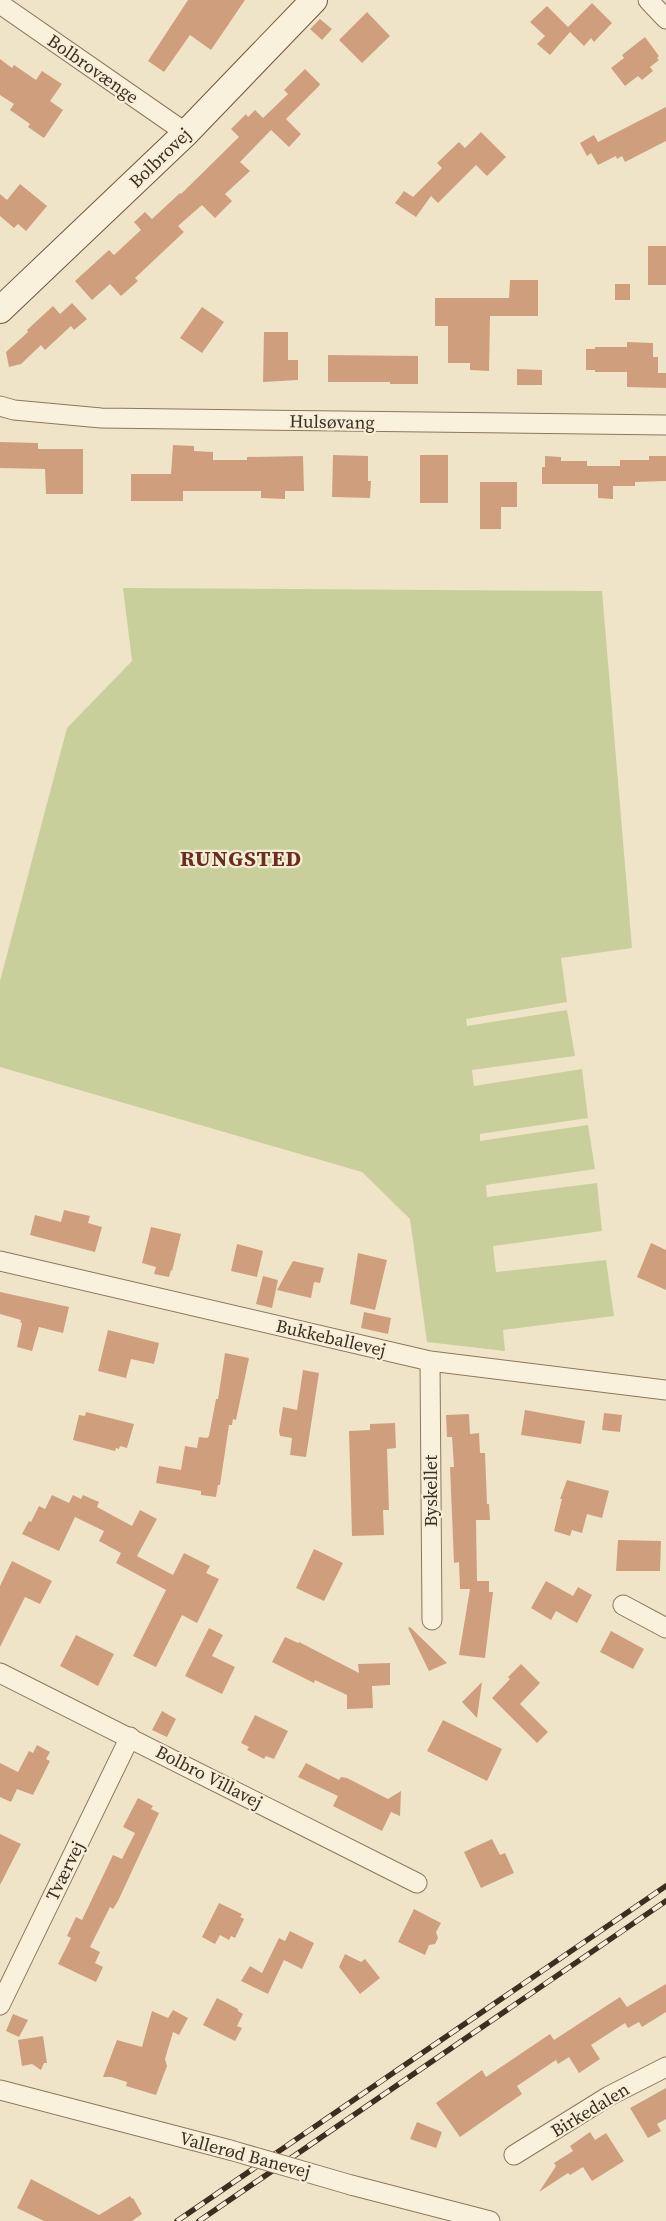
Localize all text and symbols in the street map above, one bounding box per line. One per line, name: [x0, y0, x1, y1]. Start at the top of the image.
street label: Bolbrovænge: [43, 28, 144, 109]
street label: Bolbrovej: [123, 122, 196, 193]
street label: Hulsøvang: [289, 408, 375, 435]
district label: RUNGSTED: [180, 843, 302, 873]
street label: Bukkeballevej: [274, 1313, 388, 1362]
street label: Byskellet: [418, 1455, 443, 1527]
street label: Bolbro Villavej: [151, 1739, 267, 1814]
street label: Tværvej: [39, 1837, 90, 1905]
street label: Birkedalen: [546, 2076, 634, 2143]
street label: Vallerød Banevej: [177, 2125, 313, 2184]

